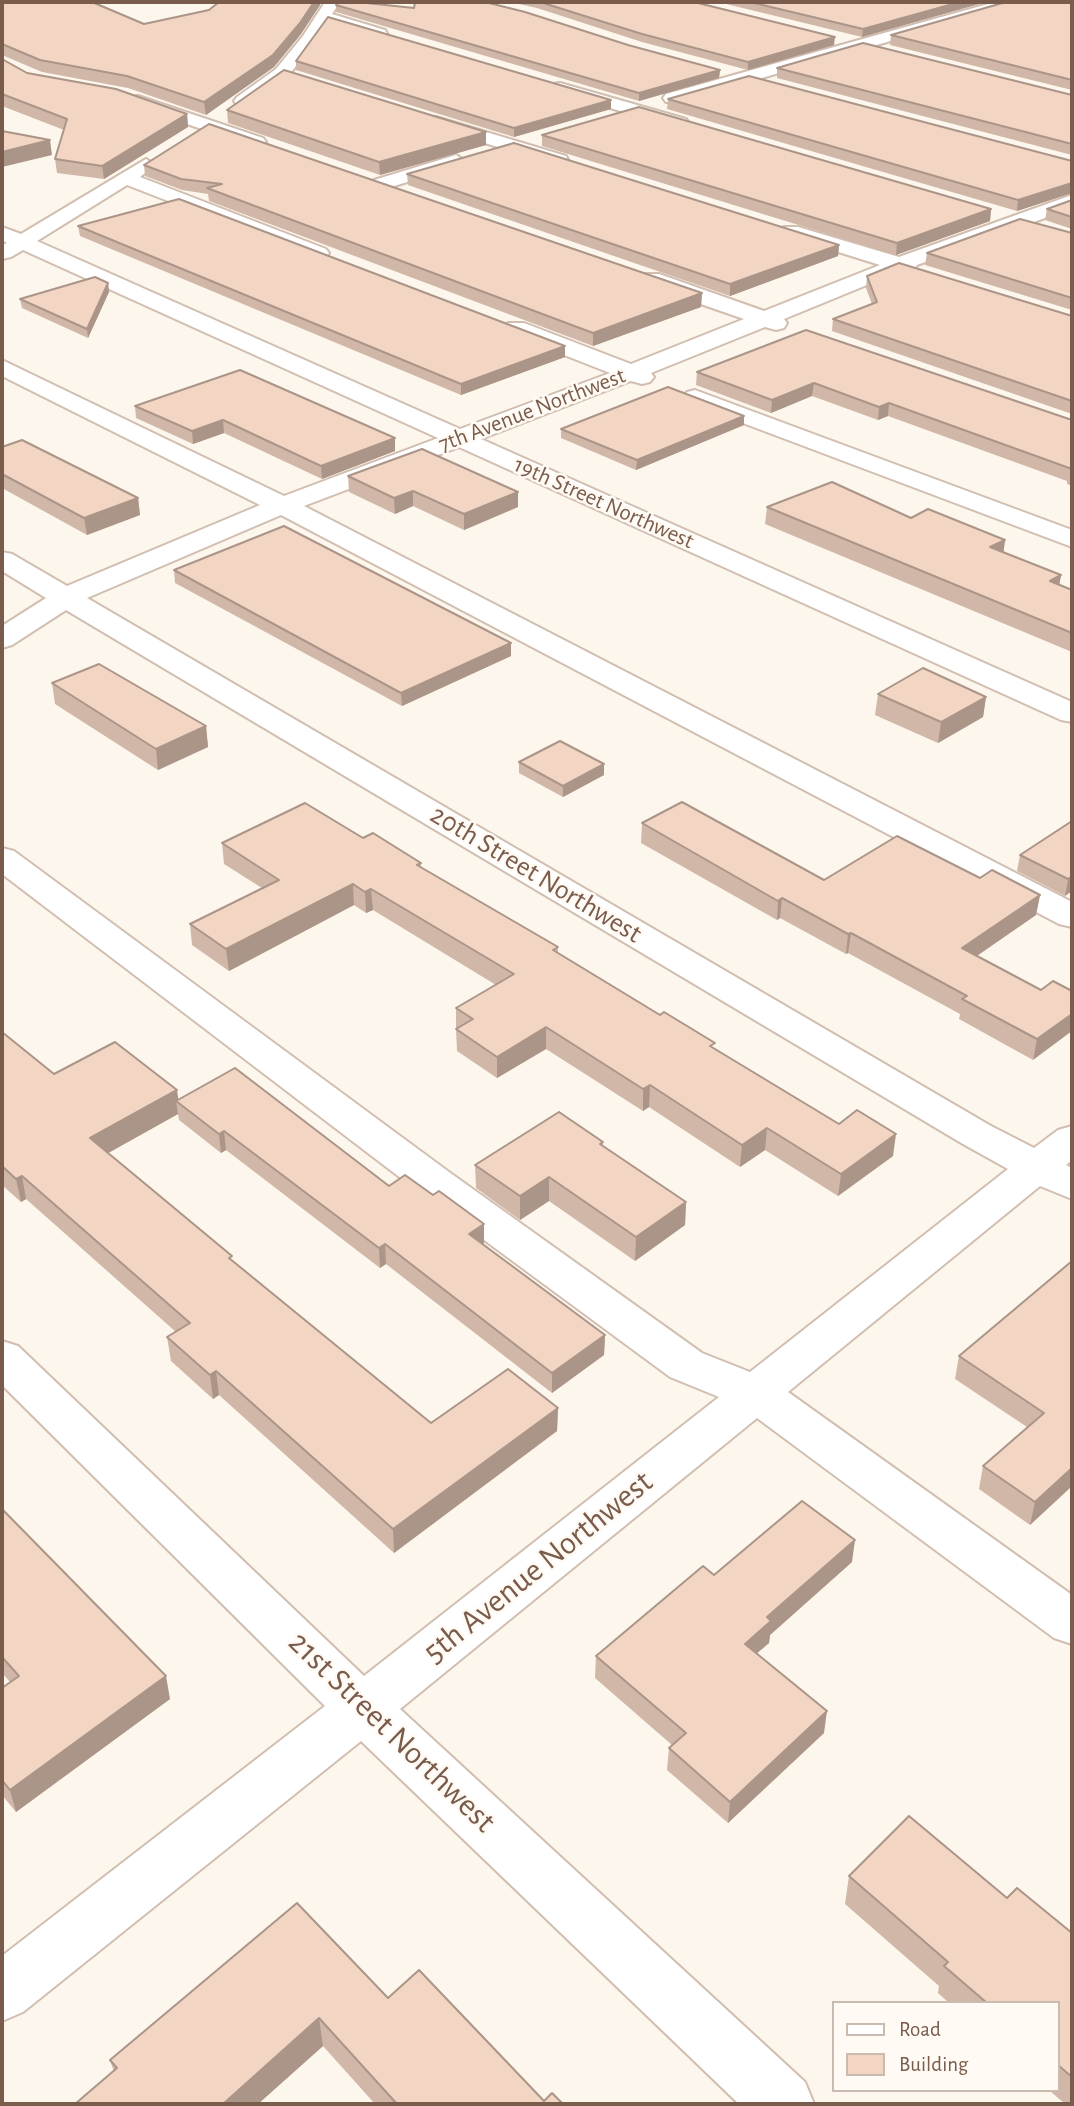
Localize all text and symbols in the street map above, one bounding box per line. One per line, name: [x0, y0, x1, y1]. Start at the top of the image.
street label: 7th Avenue Northwest: [435, 362, 629, 458]
street label: 19th Street Northwest: [510, 451, 698, 555]
street label: 20th Street Northwest: [424, 798, 648, 950]
street label: 5th Avenue Northwest: [415, 1462, 661, 1672]
street label: 21st Street Northwest: [280, 1623, 504, 1841]
legend: [832, 2001, 1060, 2092]
text: Road: [899, 2019, 941, 2040]
text: Building: [899, 2054, 968, 2075]

